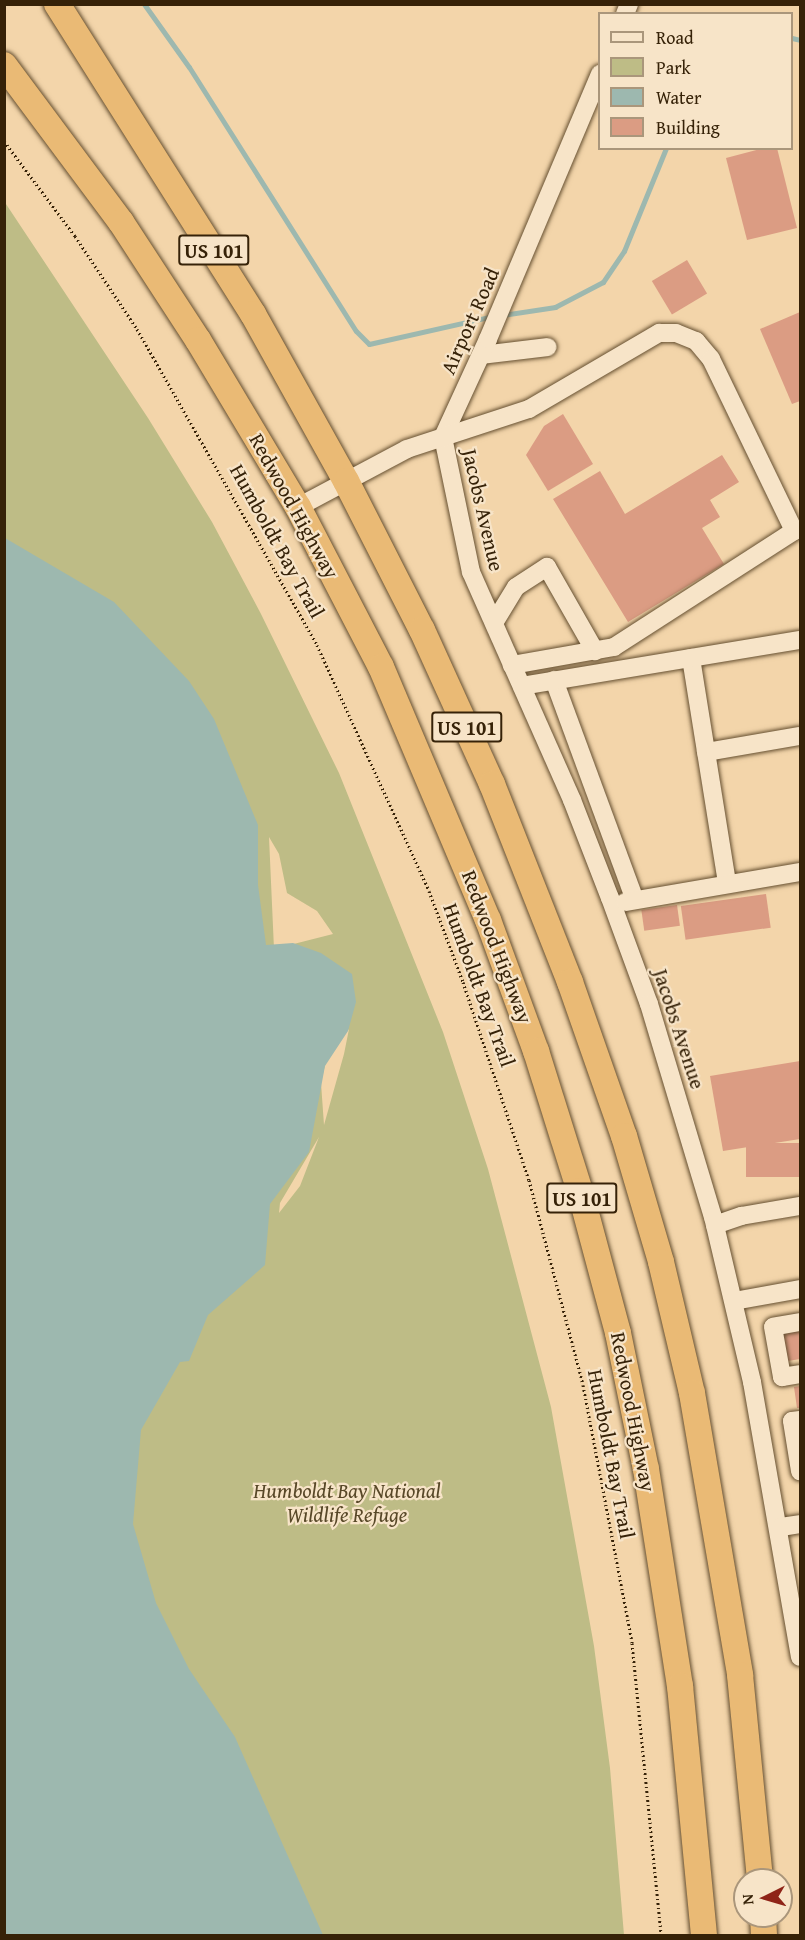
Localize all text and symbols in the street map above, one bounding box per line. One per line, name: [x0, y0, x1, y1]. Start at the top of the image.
legend: [598, 12, 793, 150]
text: Road: [656, 24, 694, 51]
text: Park: [656, 54, 691, 81]
text: Water: [656, 84, 701, 111]
text: Building: [656, 114, 720, 141]
road number: US 101: [178, 233, 250, 267]
street label: Airport Road: [435, 264, 505, 378]
street label: Redwood Highway: [244, 429, 344, 583]
street label: Jacobs Avenue: [457, 446, 509, 574]
street label: Humboldt Bay Trail: [224, 460, 330, 622]
road number: US 101: [431, 710, 503, 744]
street label: Redwood Highway: [456, 867, 538, 1027]
street label: Humboldt Bay Trail: [438, 900, 520, 1070]
street label: Jacobs Avenue: [648, 966, 710, 1092]
road number: US 101: [546, 1181, 618, 1215]
street label: Redwood Highway: [605, 1330, 661, 1494]
street label: Humboldt Bay Trail: [582, 1367, 640, 1541]
park label: Humboldt Bay National Wildlife Refuge: [253, 1478, 441, 1528]
north arrow: [733, 1868, 793, 1928]
text: N: [735, 1893, 759, 1906]

